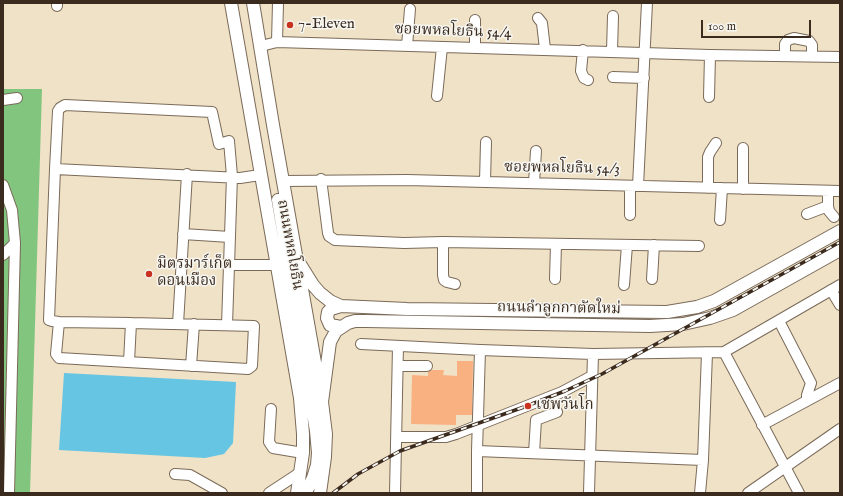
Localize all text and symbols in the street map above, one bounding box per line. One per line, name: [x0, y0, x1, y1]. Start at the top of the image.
scale bar: [703, 12, 813, 38]
place label: 7-Eleven: [298, 16, 355, 34]
text: 100 m: [708, 19, 736, 34]
marker: 7-Eleven: [285, 20, 295, 30]
street label: ซอยพหลโยธิน 54/4: [394, 21, 512, 43]
street label: ซอยพหลโยธิน 54/3: [504, 159, 620, 179]
street label: ถนนพหลโยธิน: [272, 198, 306, 292]
place label: มิตรมาร์เก็ต ดอนเมือง: [157, 256, 232, 291]
marker: มิตรมาร์เก็ต ดอนเมือง: [144, 269, 154, 279]
street label: ถนนลำลูกกาตัดใหม่: [497, 299, 621, 319]
place label: เซพวันโก: [536, 397, 594, 415]
marker: เซพวันโก: [523, 401, 533, 411]

